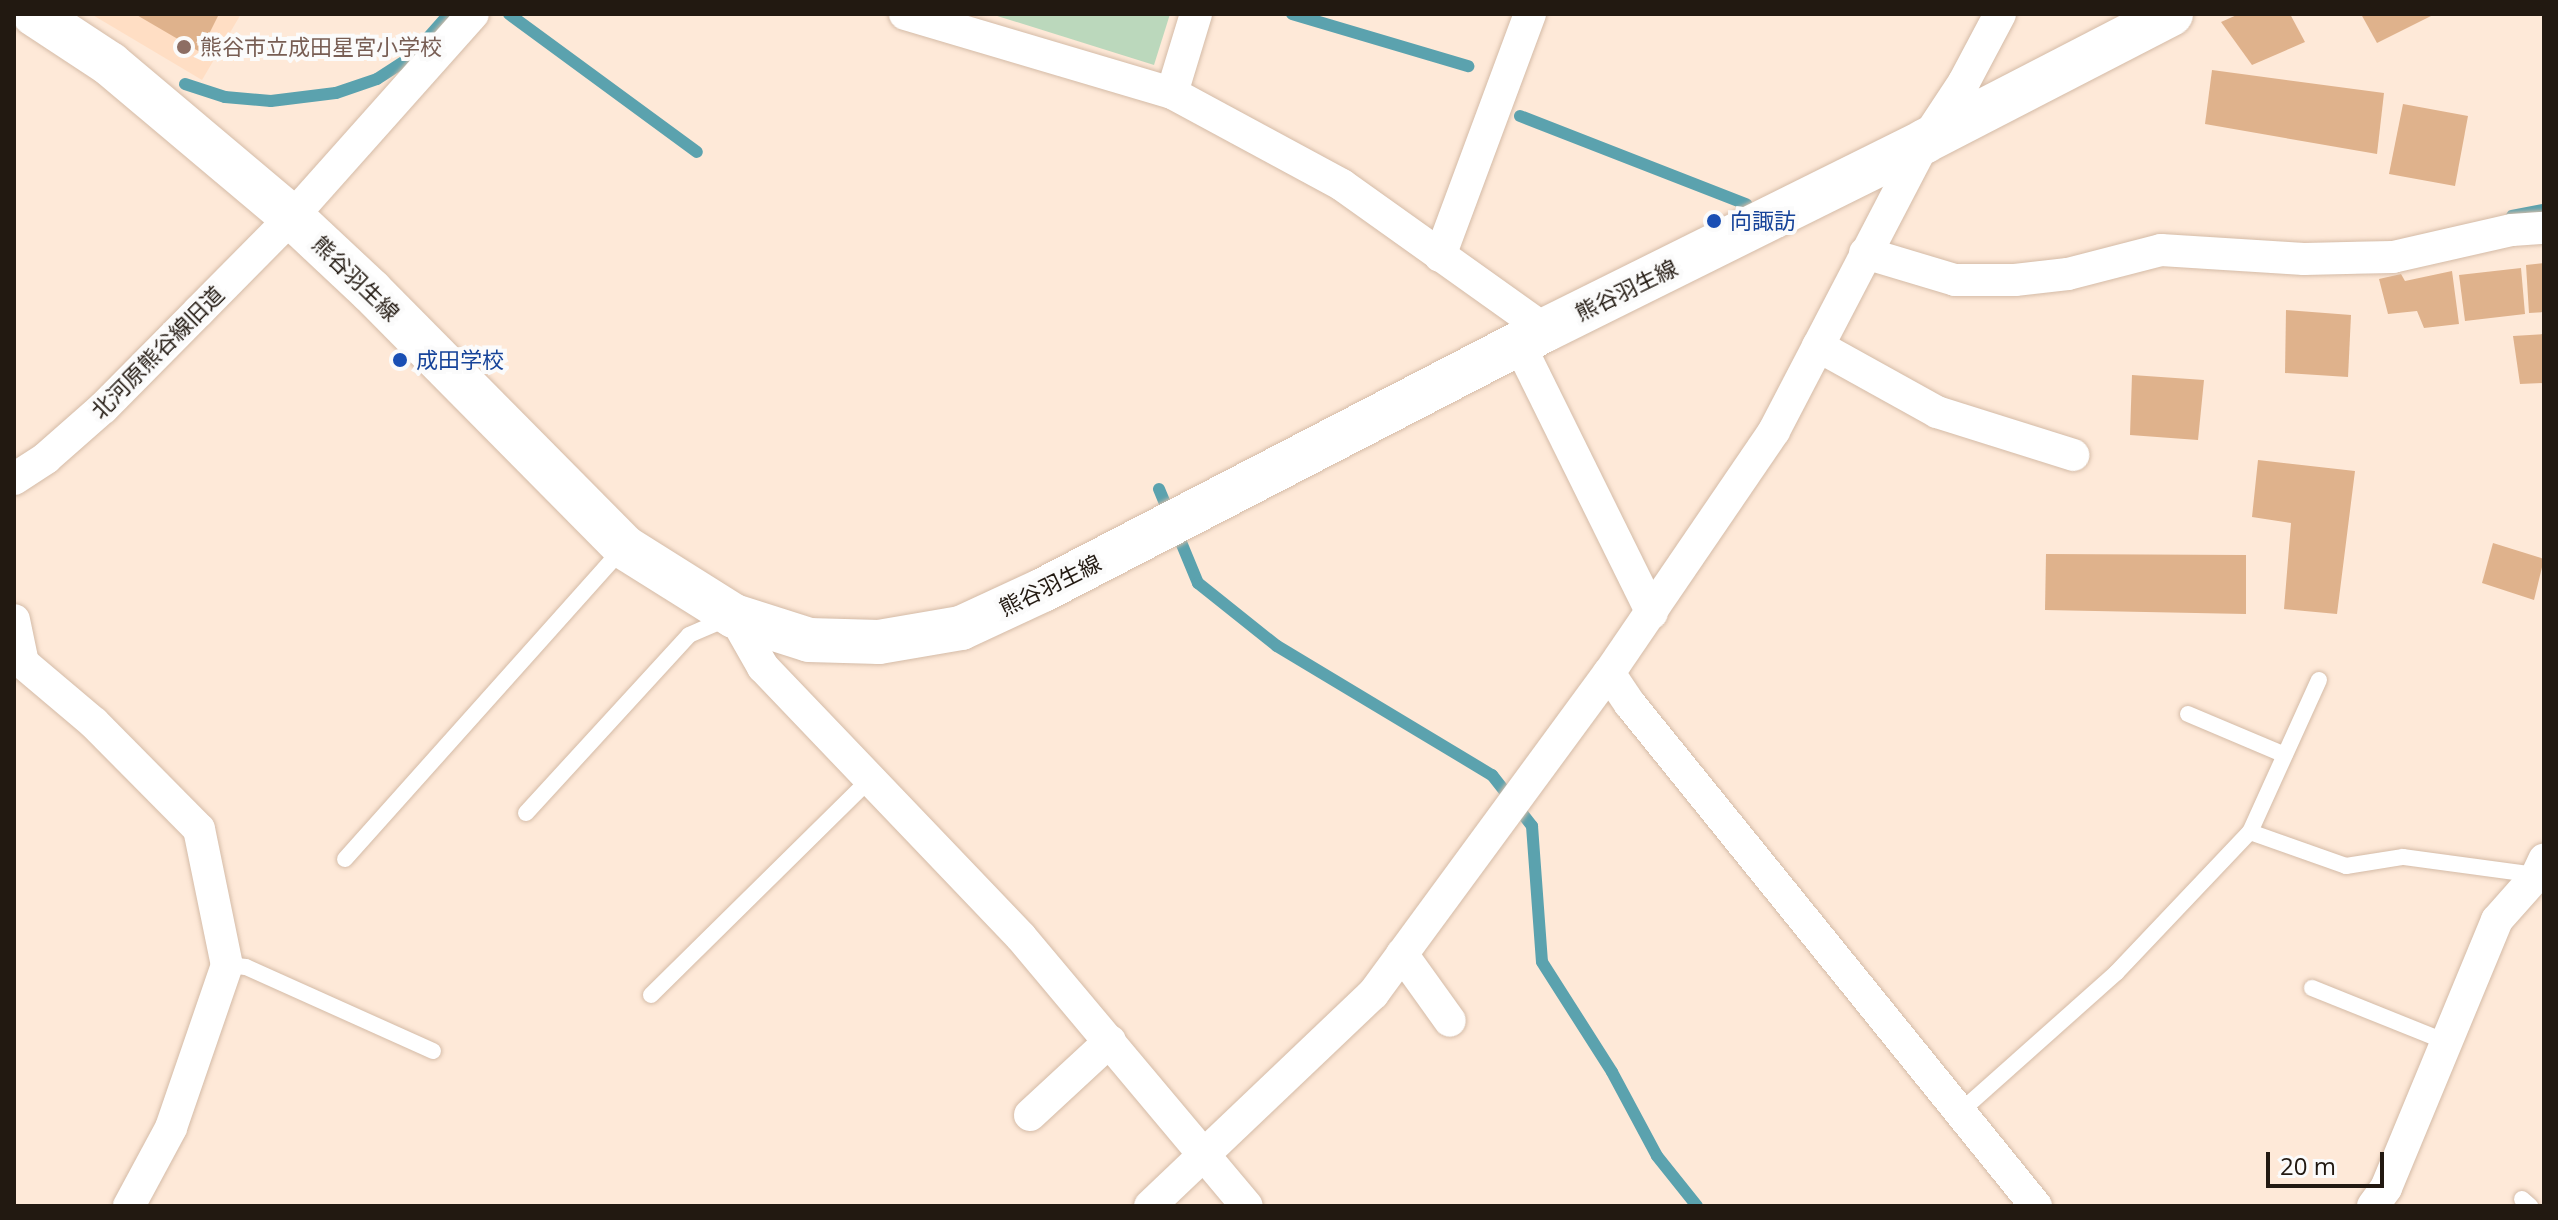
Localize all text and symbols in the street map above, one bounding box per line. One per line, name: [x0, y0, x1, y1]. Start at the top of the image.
place label: 熊谷市立成田星宮小学校: [200, 34, 442, 60]
marker: 熊谷市立成田星宮小学校: [175, 38, 193, 56]
place label: 向諏訪: [1730, 208, 1796, 234]
marker: 向諏訪: [1705, 212, 1723, 230]
street label: 熊谷羽生線: [307, 230, 405, 326]
street label: 熊谷羽生線: [1571, 254, 1681, 326]
street label: 北河原熊谷線旧道: [85, 280, 229, 424]
place label: 成田学校: [416, 347, 504, 373]
marker: 成田学校: [391, 351, 409, 369]
street label: 熊谷羽生線: [995, 549, 1105, 621]
scale bar: [2270, 1136, 2388, 1186]
text: 20 m: [2280, 1149, 2336, 1182]

